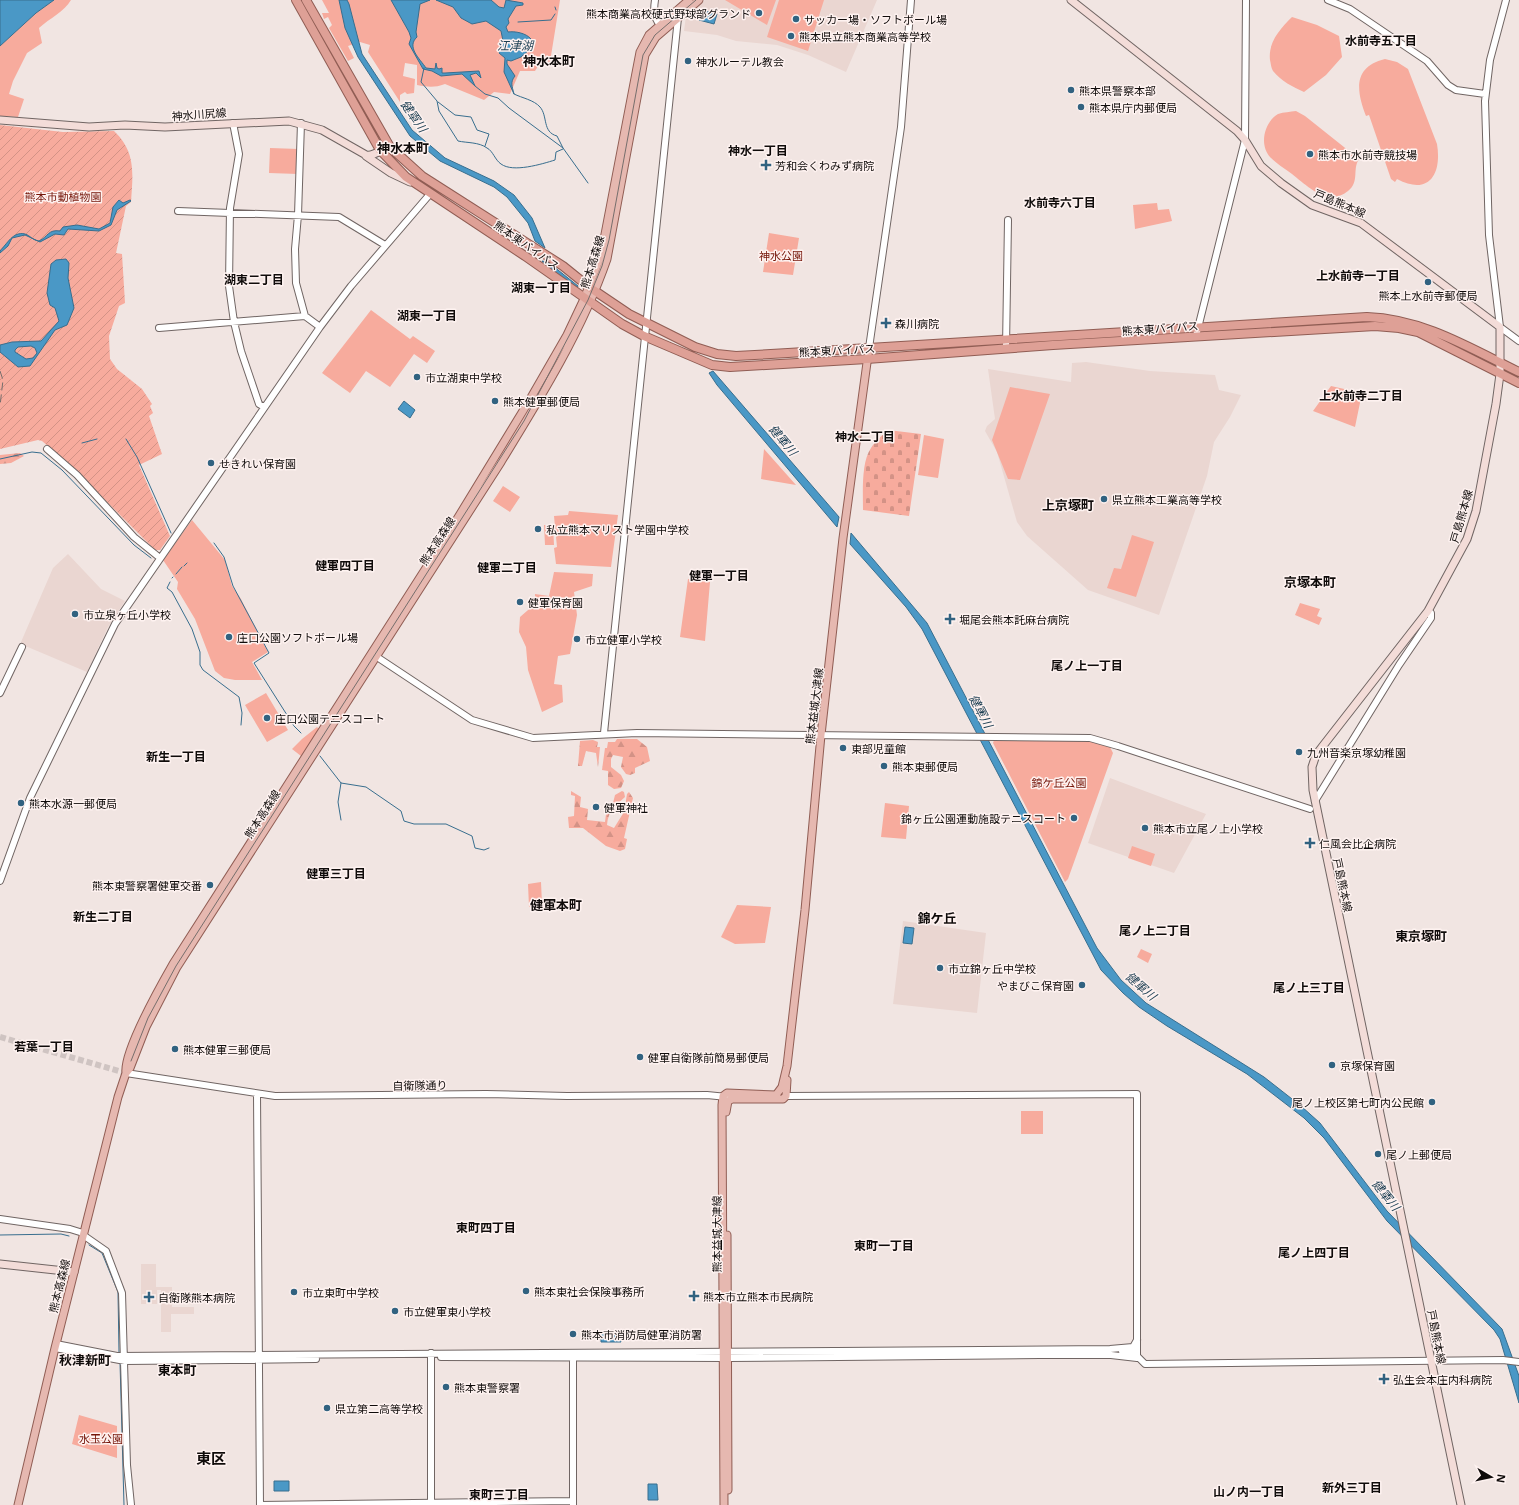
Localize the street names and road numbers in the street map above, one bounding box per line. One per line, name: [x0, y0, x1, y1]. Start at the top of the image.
street label: 神水川尻線: [171, 105, 227, 123]
street label: 戸島熊本線: [1312, 185, 1368, 221]
street label: 熊本東バイパス: [491, 217, 563, 273]
street label: 熊本高森線: [577, 234, 607, 290]
street label: 熊本東バイパス: [1121, 318, 1199, 338]
street label: 熊本東バイパス: [798, 341, 876, 359]
street label: 戸島熊本線: [1446, 487, 1476, 545]
street label: 熊本高森線: [416, 514, 458, 568]
street label: 熊本益城大津線: [802, 667, 826, 745]
street label: 熊本高森線: [241, 787, 283, 841]
street label: 戸島熊本線: [1330, 857, 1356, 913]
street label: 自衛隊通り: [392, 1077, 448, 1093]
street label: 熊本益城大津線: [709, 1196, 724, 1273]
street label: 熊本高森線: [45, 1258, 73, 1314]
street label: 戸島熊本線: [1424, 1309, 1450, 1365]

